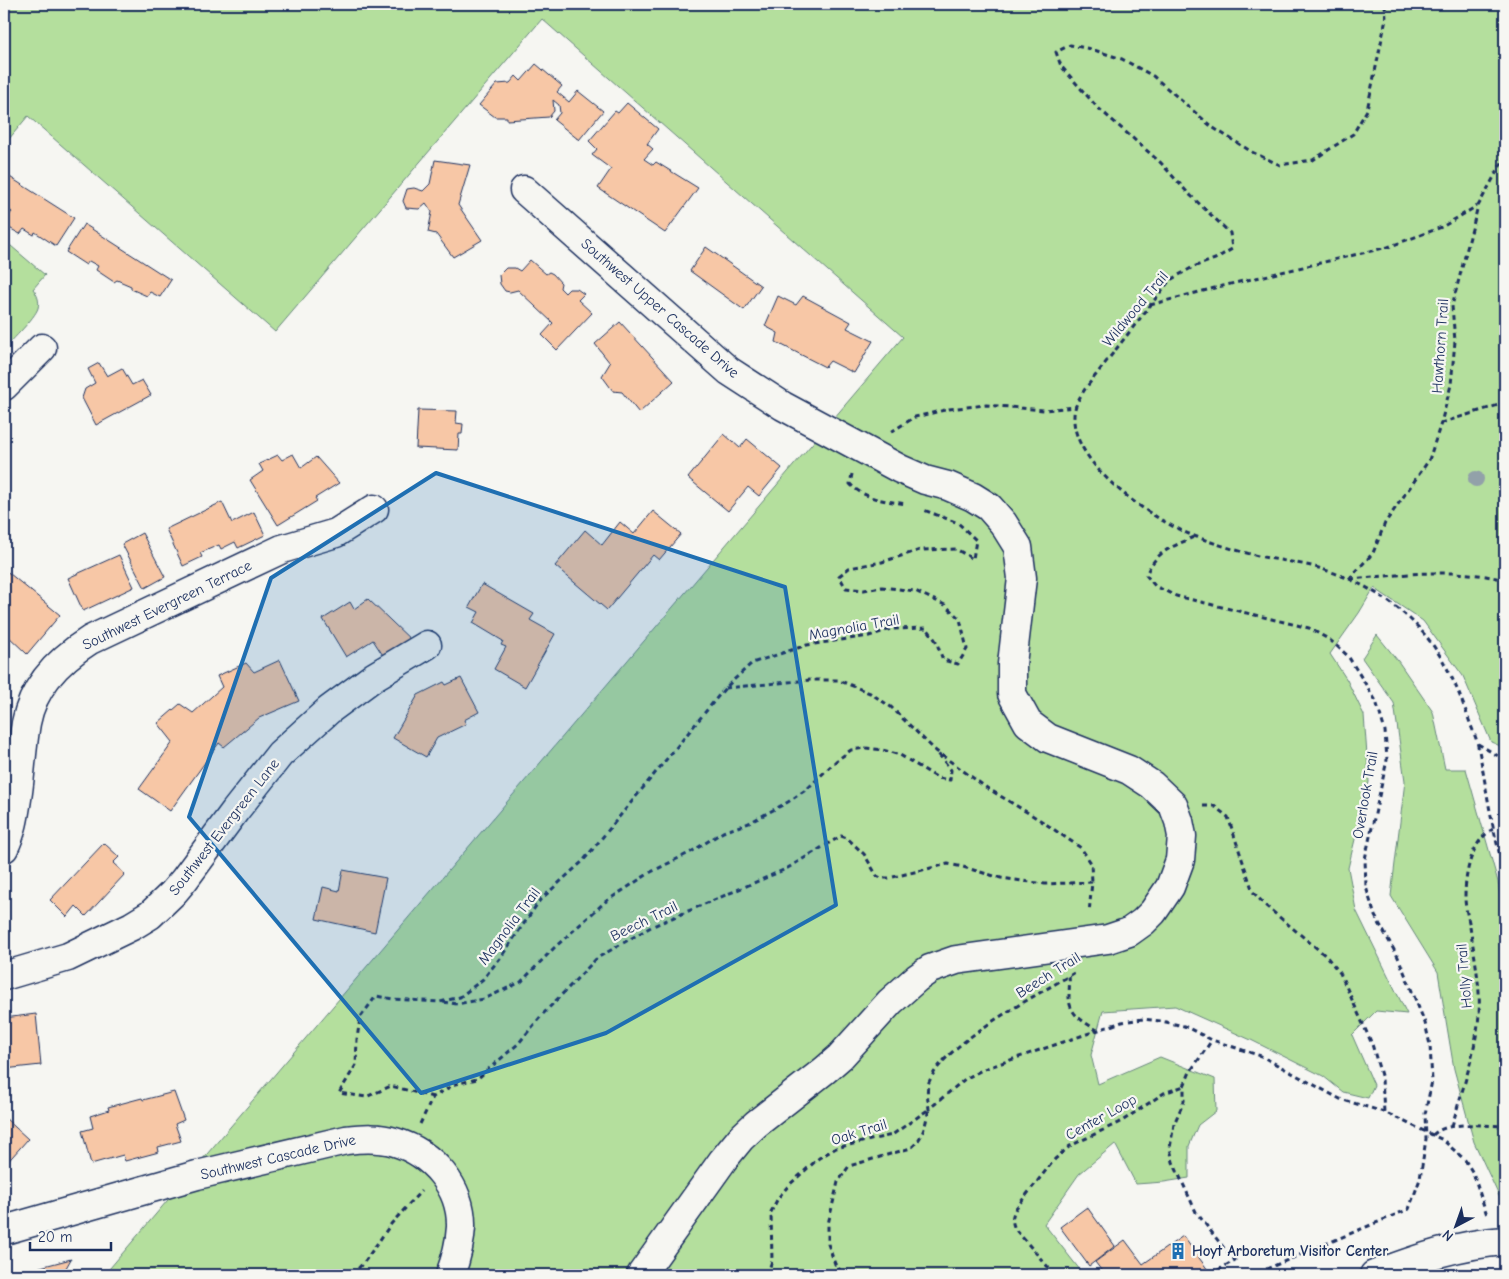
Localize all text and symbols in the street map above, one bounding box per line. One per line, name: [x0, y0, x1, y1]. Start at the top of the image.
street label: Southwest Upper Cascade Drive: [577, 234, 743, 382]
street label: Wildwood Trail: [1098, 268, 1172, 350]
street label: Hawthorn Trail: [1428, 298, 1452, 394]
street label: Southwest Evergreen Terrace: [79, 556, 255, 654]
street label: Magnolia Trail: [807, 610, 901, 644]
street label: Overlook Trail: [1348, 750, 1382, 840]
street label: Southwest Evergreen Lane: [165, 755, 283, 899]
street label: Magnolia Trail: [474, 884, 544, 968]
street label: Beech Trail: [607, 897, 681, 945]
street label: Holly Trail: [1452, 943, 1476, 1009]
street label: Beech Trail: [1012, 948, 1084, 1002]
street label: Center Loop: [1062, 1090, 1140, 1144]
street label: Oak Trail: [829, 1115, 889, 1149]
street label: Southwest Cascade Drive: [199, 1130, 358, 1184]
north arrow: [1432, 1202, 1482, 1252]
scale bar: [30, 1219, 111, 1251]
text: N: [1439, 1226, 1457, 1245]
text: 20 m: [38, 1228, 72, 1246]
building icon: Hoyt Arboretum Visitor Center: [1168, 1241, 1188, 1261]
place label: Hoyt Arboretum Visitor Center: [1192, 1242, 1388, 1260]

